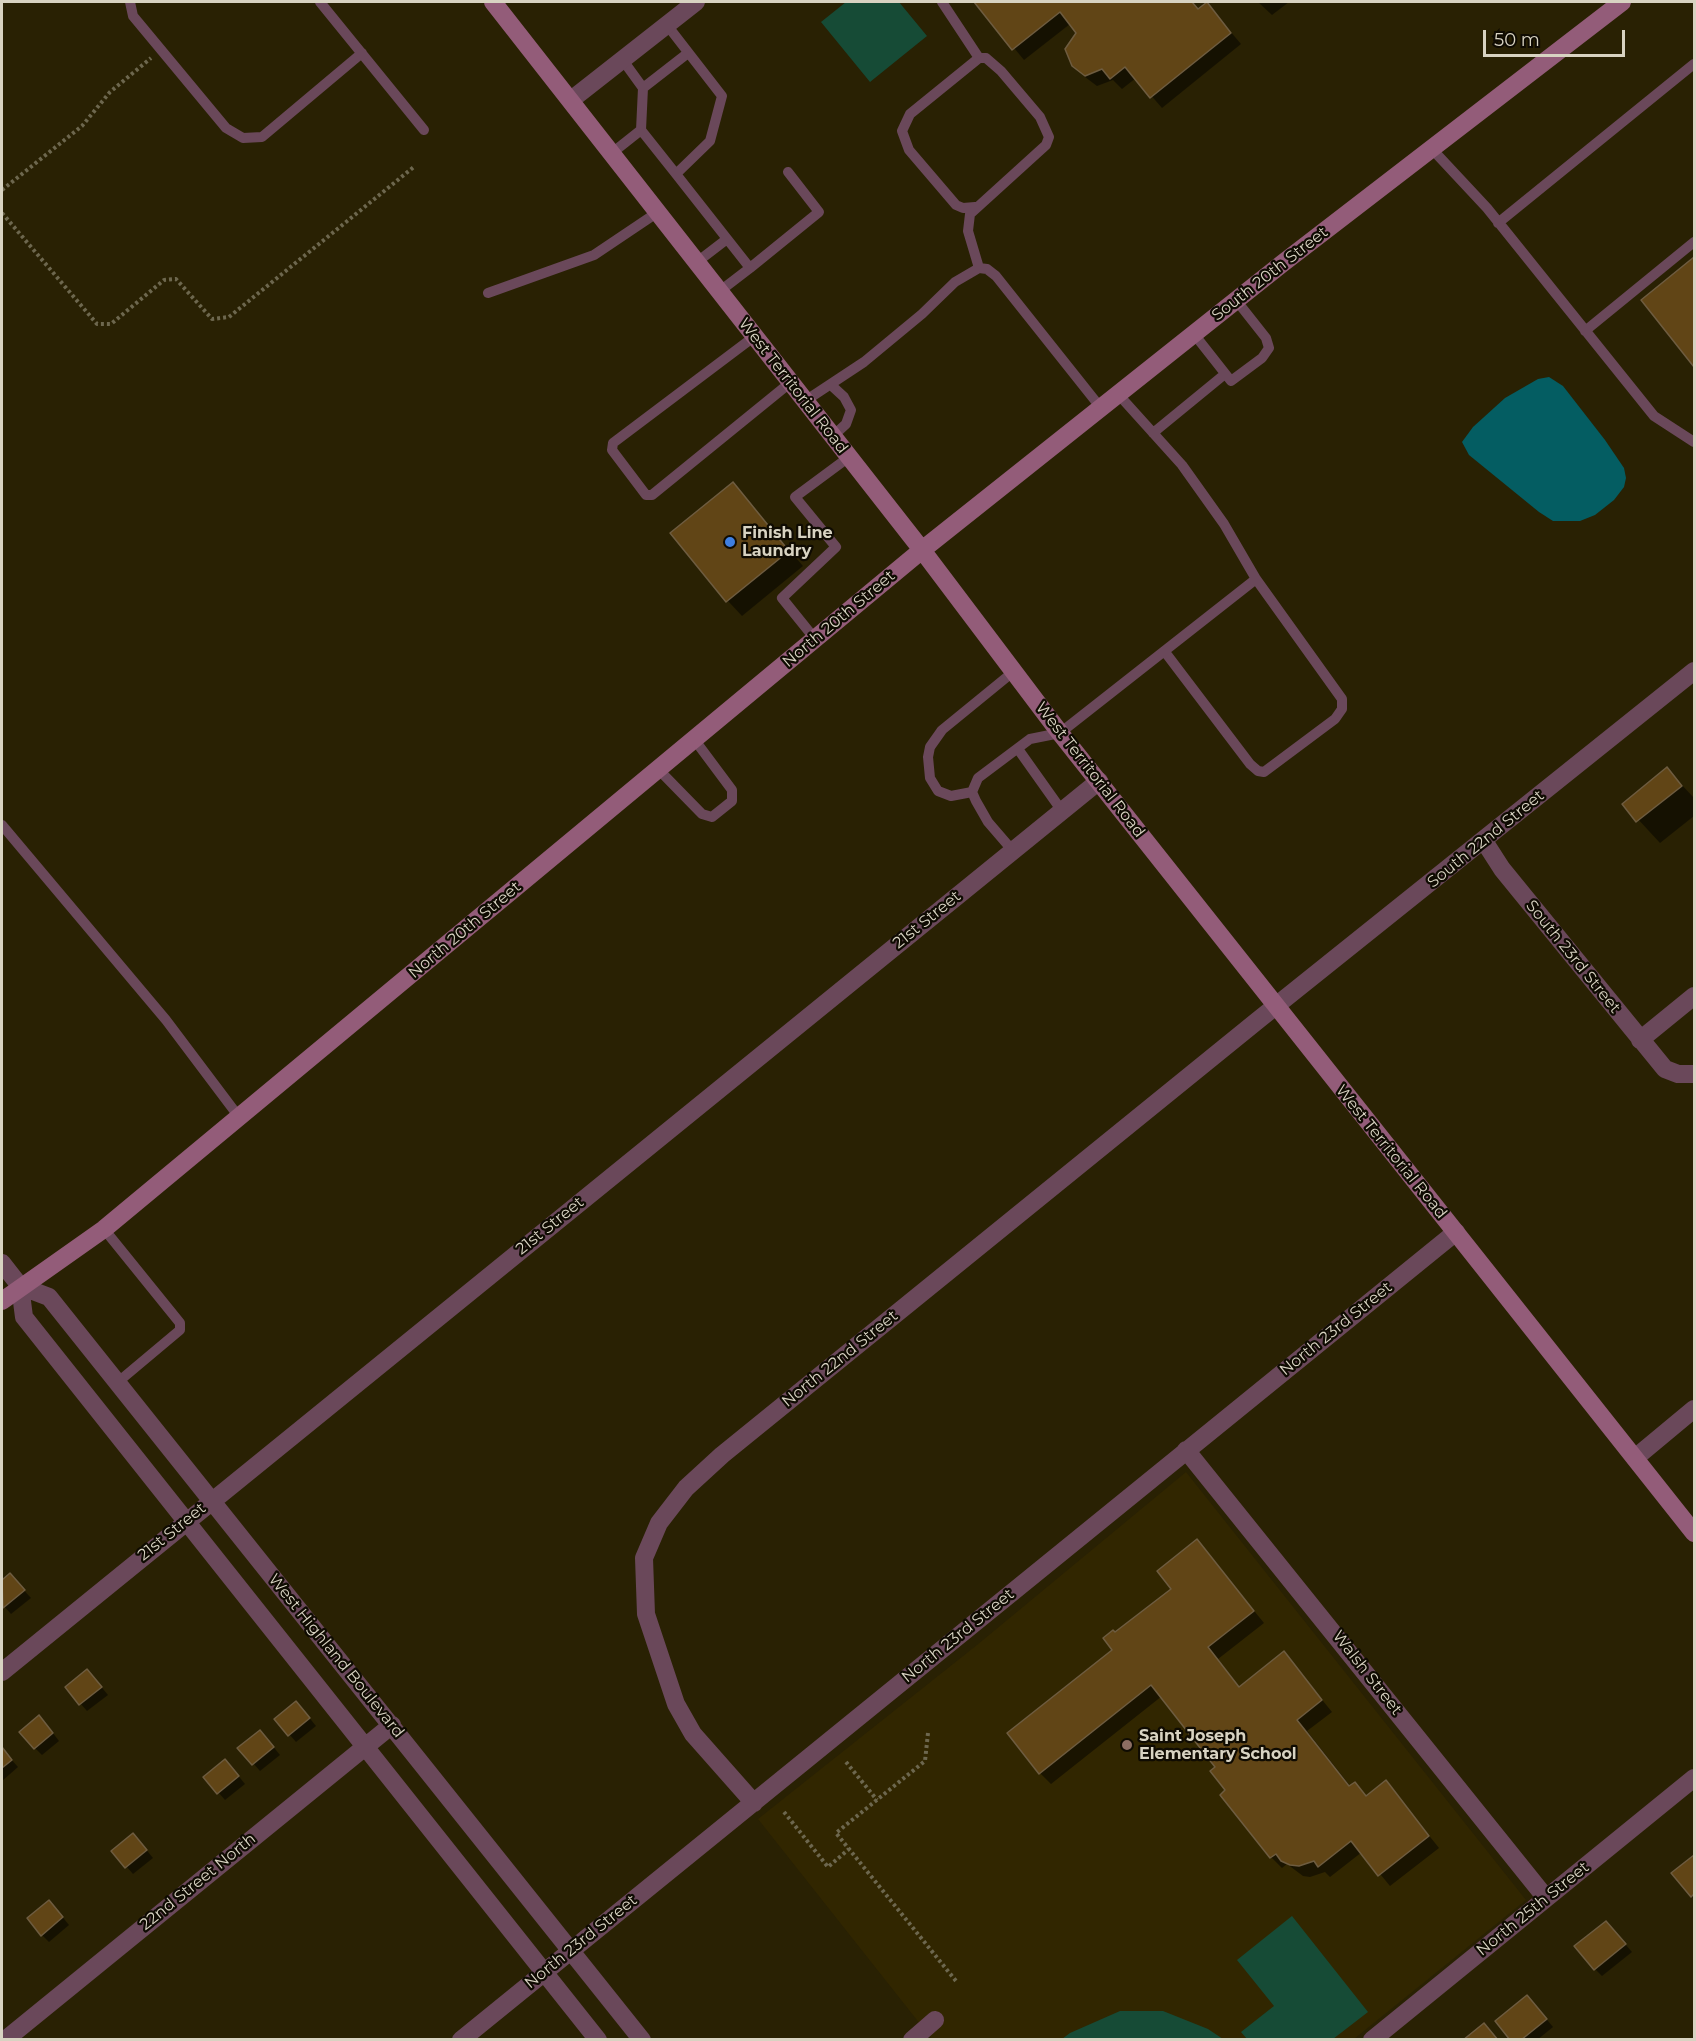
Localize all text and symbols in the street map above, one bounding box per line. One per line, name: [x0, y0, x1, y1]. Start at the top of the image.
scale bar: [1486, 18, 1628, 56]
text: 50 m: [1494, 29, 1540, 51]
street label: South 20th Street: [1208, 223, 1332, 325]
street label: West Territorial Road: [734, 315, 852, 457]
place label: Finish Line Laundry: [742, 523, 833, 561]
marker: Finish Line Laundry: [723, 535, 737, 549]
street label: North 20th Street: [779, 566, 899, 672]
street label: West Territorial Road: [1031, 699, 1149, 841]
street label: South 22nd Street: [1424, 786, 1548, 892]
street label: North 20th Street: [405, 877, 525, 983]
street label: 21st Street: [889, 887, 965, 953]
street label: South 23rd Street: [1522, 897, 1624, 1017]
street label: West Territorial Road: [1331, 1081, 1451, 1223]
street label: 21st Street: [512, 1193, 588, 1259]
street label: North 23rd Street: [1276, 1278, 1396, 1380]
street label: North 22nd Street: [778, 1306, 902, 1412]
street label: 21st Street: [134, 1499, 210, 1565]
street label: West Highland Boulevard: [264, 1570, 408, 1742]
street label: North 23rd Street: [898, 1585, 1018, 1687]
street label: Walsh Street: [1328, 1627, 1406, 1719]
place label: Saint Joseph Elementary School: [1139, 1726, 1297, 1764]
marker: Saint Joseph Elementary School: [1120, 1738, 1134, 1752]
street label: 22nd Street North: [136, 1829, 260, 1935]
street label: North 25th Street: [1473, 1858, 1593, 1960]
street label: North 23rd Street: [521, 1891, 641, 1993]

